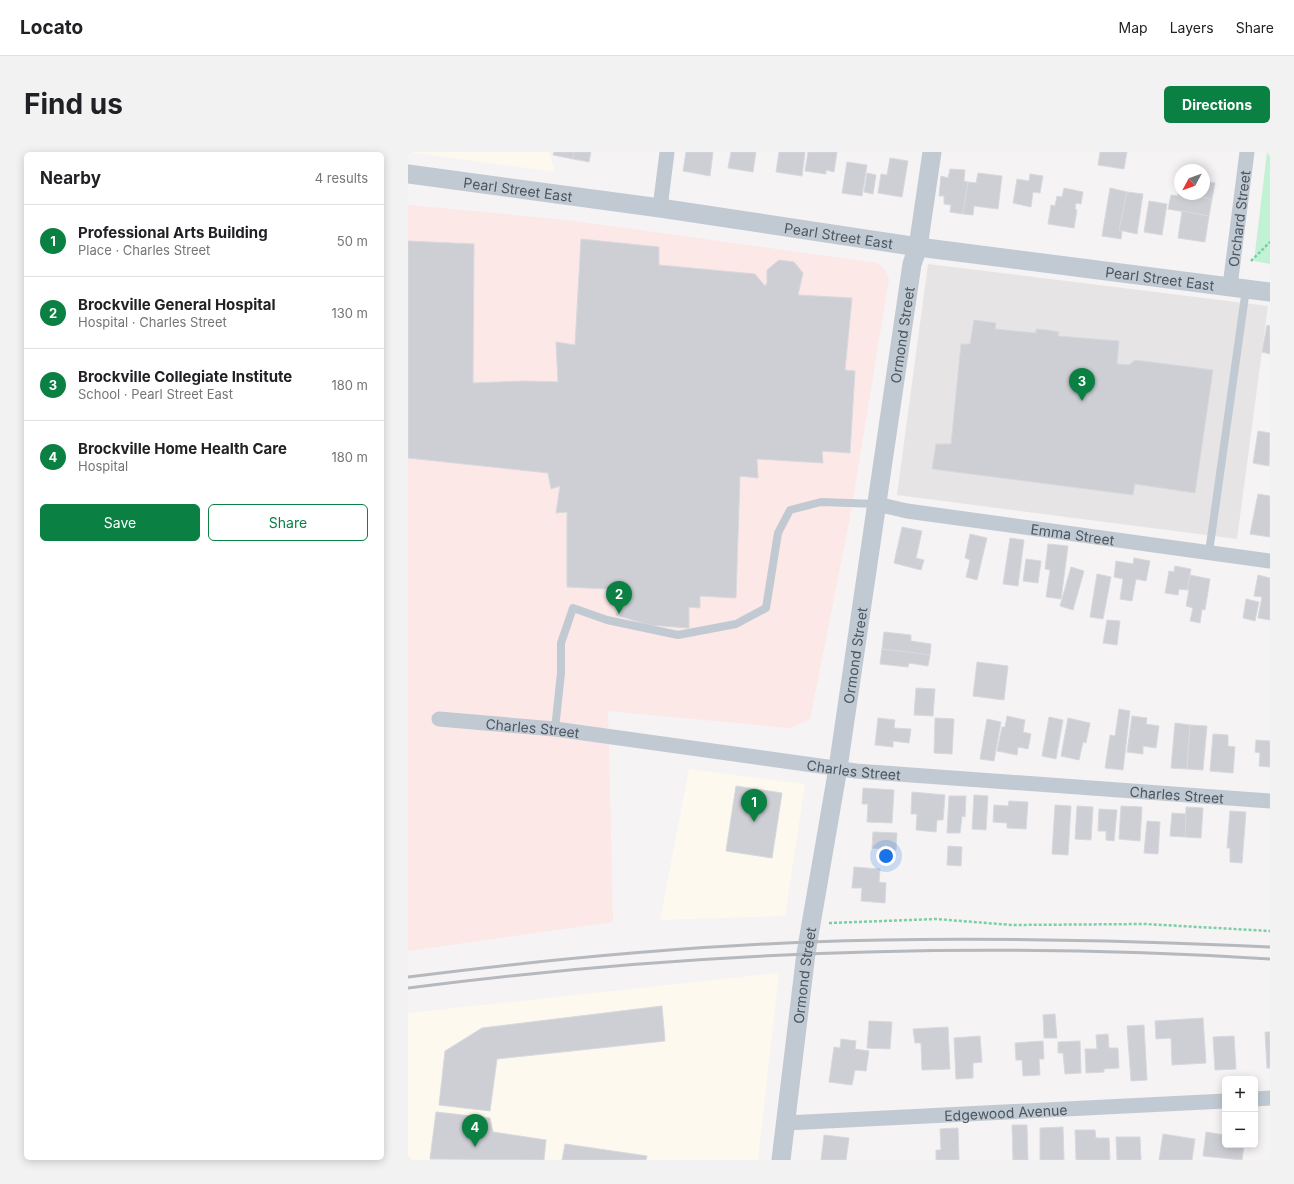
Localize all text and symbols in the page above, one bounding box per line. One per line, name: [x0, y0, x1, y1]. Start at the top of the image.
text: Locato: [20, 16, 83, 39]
text: Map: [1119, 19, 1148, 36]
text: Layers: [1170, 19, 1214, 36]
text: Share: [1236, 19, 1274, 36]
button: Directions: [1164, 86, 1270, 123]
text: Find us: [24, 87, 123, 121]
north arrow: [1174, 164, 1210, 200]
text: Nearby: [40, 168, 101, 188]
street label: Orchard Street: [1224, 169, 1253, 268]
text: 4 results: [315, 170, 368, 186]
street label: Pearl Street East: [463, 173, 574, 205]
street label: Pearl Street East: [783, 218, 895, 252]
text: Professional Arts Building: [78, 223, 268, 242]
text: 1: [50, 233, 56, 249]
text: 50 m: [337, 233, 368, 249]
text: Place · Charles Street: [78, 242, 210, 258]
street label: Pearl Street East: [1104, 263, 1216, 293]
street label: Ormond Street: [886, 285, 917, 384]
text: Brockville General Hospital: [78, 295, 276, 314]
text: 2: [49, 305, 57, 321]
text: 130 m: [331, 305, 368, 321]
text: Hospital · Charles Street: [78, 314, 227, 330]
text: Brockville Collegiate Institute: [78, 367, 292, 386]
pin: 3: [1069, 368, 1095, 401]
text: 3: [49, 377, 57, 393]
text: 180 m: [331, 377, 368, 393]
text: School · Pearl Street East: [78, 386, 233, 402]
text: Brockville Home Health Care: [78, 439, 287, 458]
text: 4: [49, 449, 57, 465]
text: 180 m: [331, 449, 368, 465]
text: Hospital: [78, 458, 128, 474]
button: Save: [40, 504, 200, 541]
button: Share: [208, 504, 368, 541]
street label: Emma Street: [1030, 520, 1116, 548]
pin: 2: [606, 581, 632, 614]
street label: Ormond Street: [839, 606, 870, 705]
street label: Charles Street: [485, 715, 581, 741]
street label: Charles Street: [806, 756, 902, 783]
street label: Charles Street: [1129, 782, 1225, 806]
pin: 1: [741, 789, 767, 822]
your location: [876, 846, 896, 866]
street label: Ormond Street: [789, 925, 819, 1025]
map controls: [1222, 1076, 1258, 1148]
button: +: [1222, 1076, 1258, 1112]
street label: Edgewood Avenue: [944, 1100, 1068, 1124]
button: −: [1222, 1112, 1258, 1148]
pin: 4: [462, 1114, 488, 1147]

